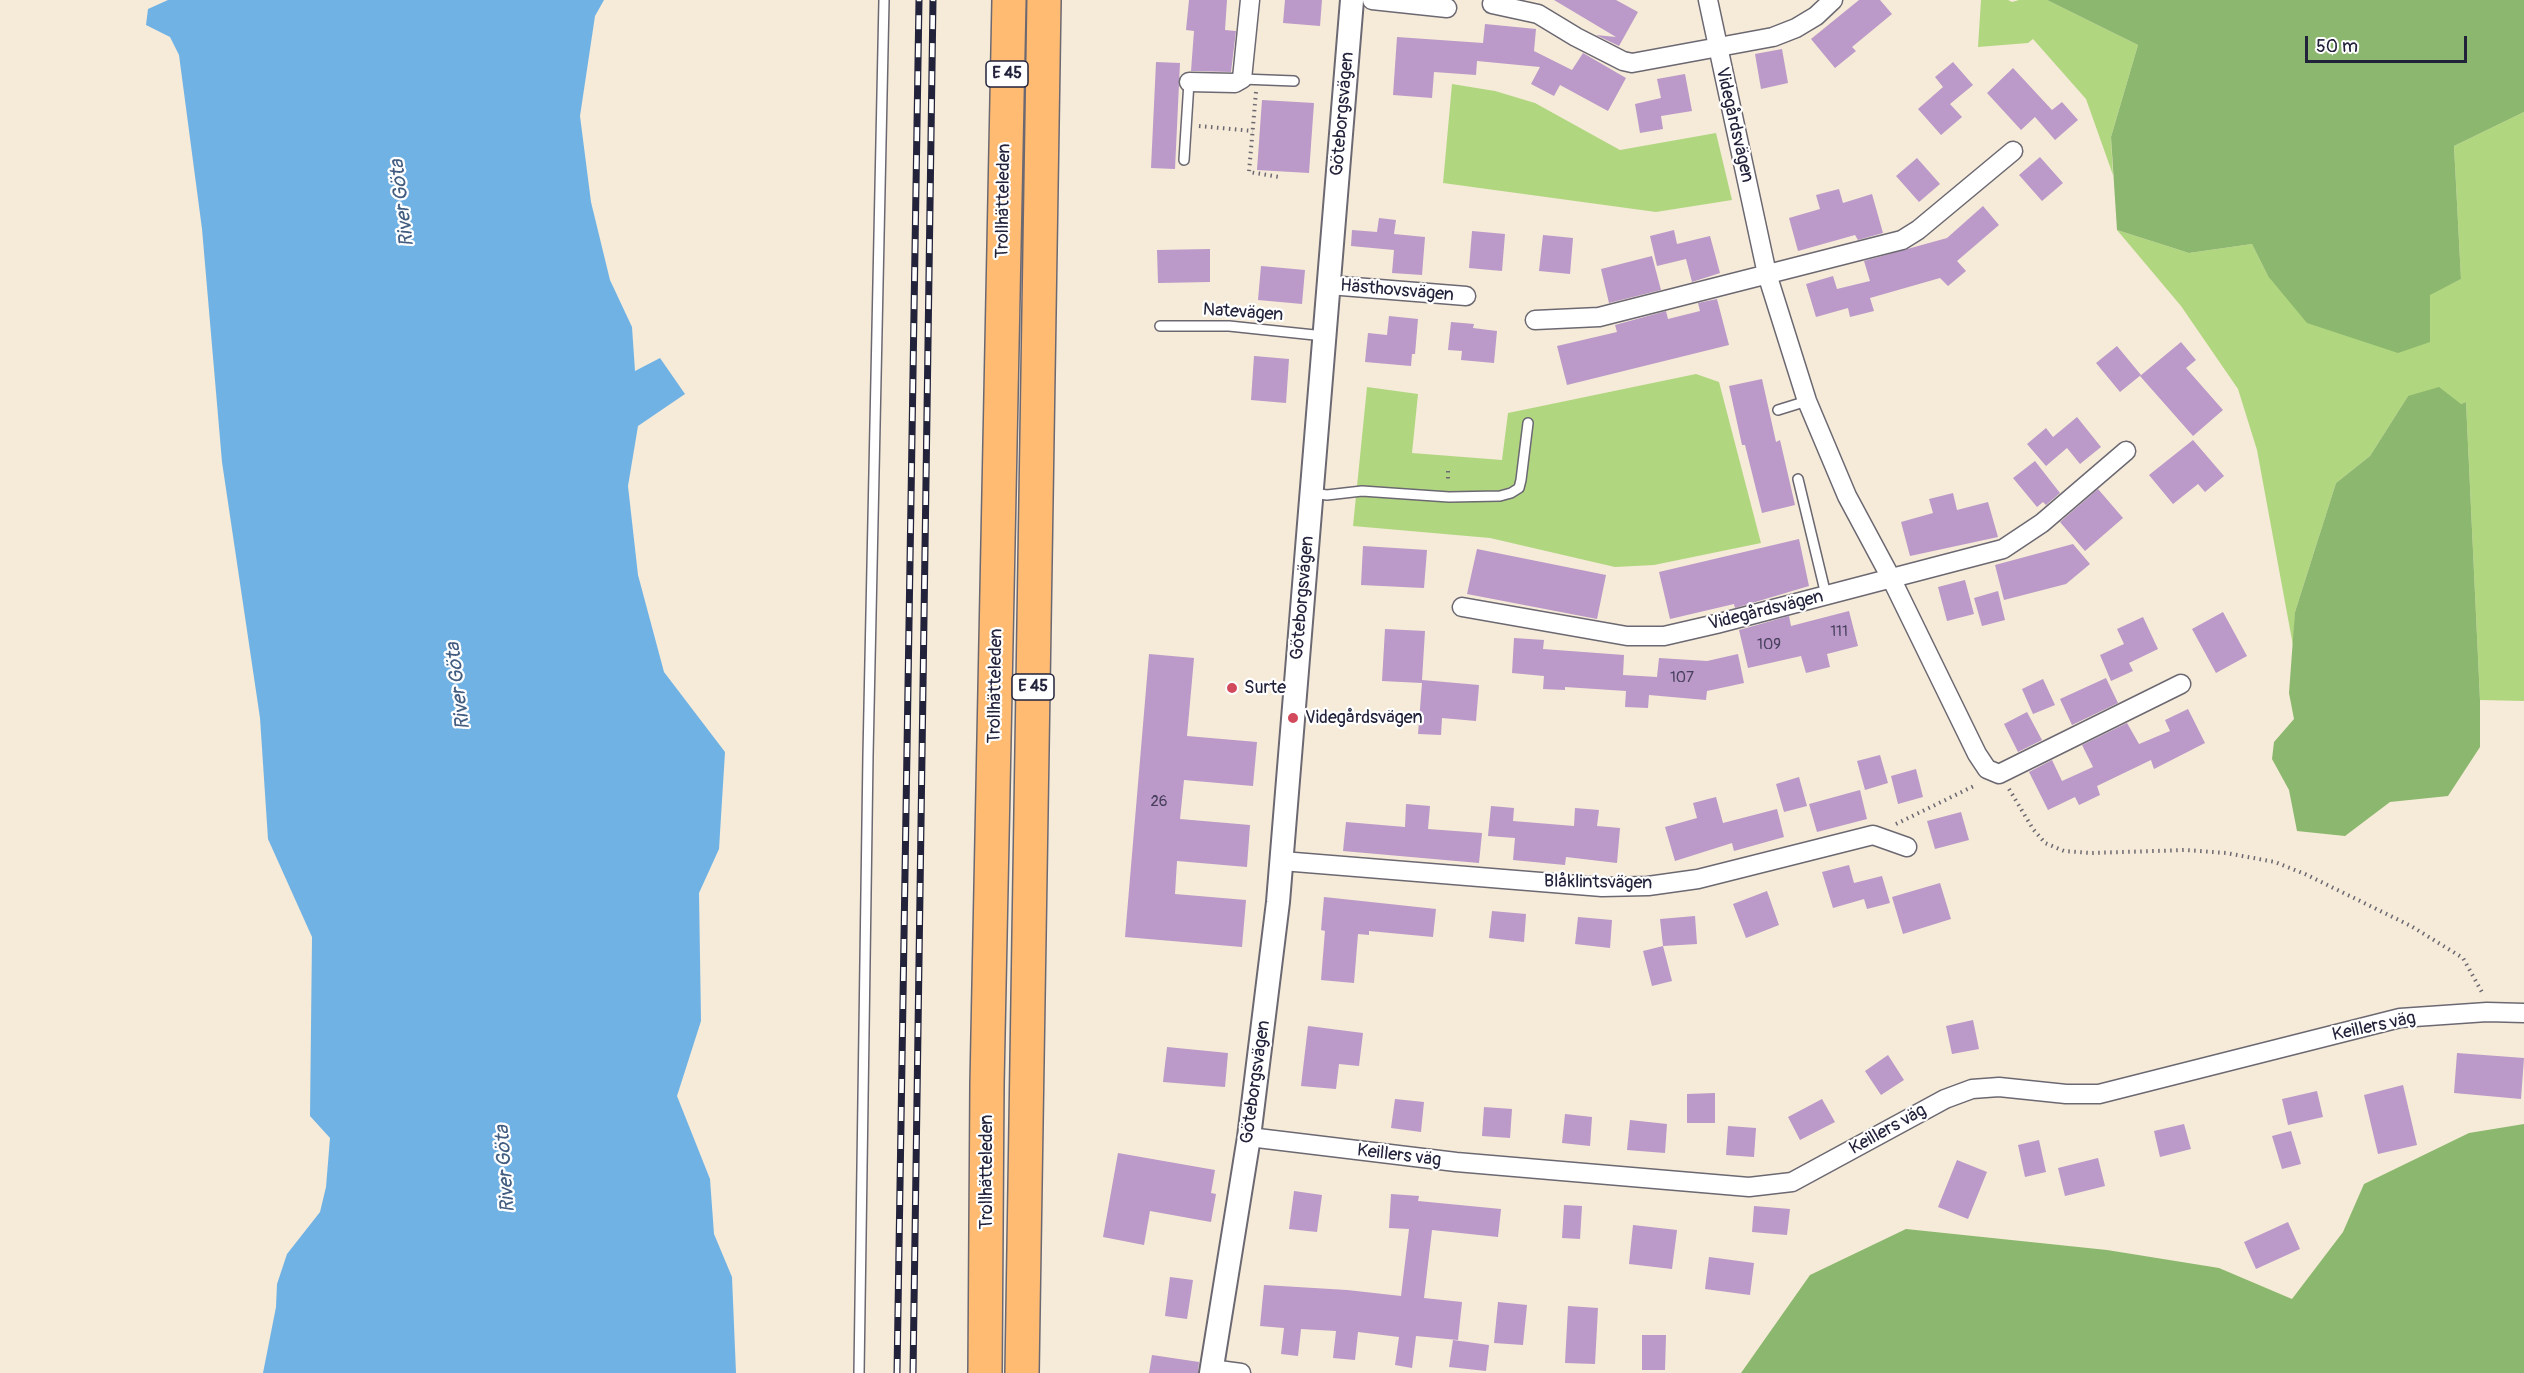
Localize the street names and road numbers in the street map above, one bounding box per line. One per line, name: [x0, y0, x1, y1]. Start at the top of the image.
street label: Göteborgsvägen: [1327, 51, 1359, 177]
road number: E 45: [986, 61, 1028, 87]
street label: Videgårdsvägen: [1710, 65, 1758, 185]
street label: Trollhätteleden: [992, 143, 1016, 259]
street label: Hästhovsvägen: [1339, 275, 1455, 307]
street label: Natevägen: [1202, 299, 1284, 327]
street label: Göteborgsvägen: [1287, 535, 1319, 661]
street label: Videgårdsvägen: [1706, 586, 1826, 636]
street label: Trollhätteleden: [984, 628, 1008, 744]
road number: E 45: [1012, 674, 1054, 700]
street label: Blåklintsvägen: [1544, 871, 1652, 895]
street label: Keillers väg: [2330, 1008, 2418, 1046]
street label: Göteborgsvägen: [1237, 1019, 1275, 1145]
street label: Keillers väg: [1846, 1100, 1930, 1160]
street label: Trollhätteleden: [976, 1114, 998, 1230]
street label: Keillers väg: [1356, 1140, 1442, 1172]

